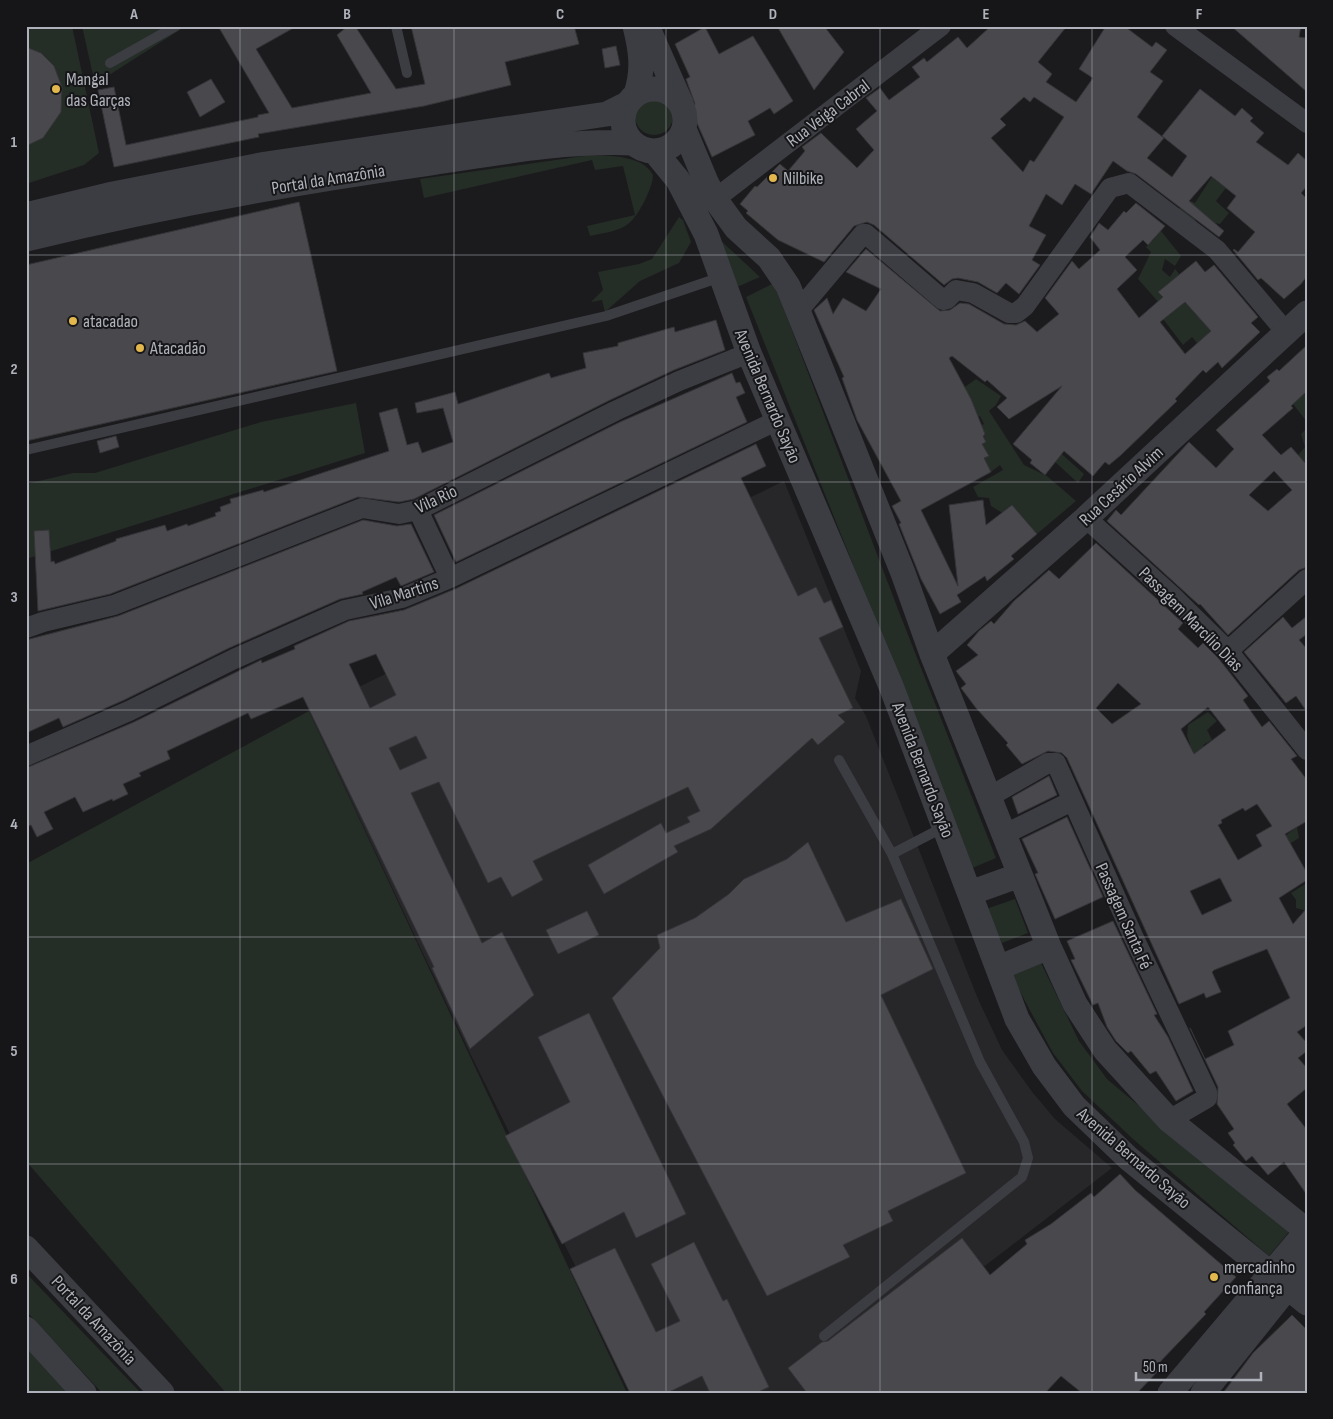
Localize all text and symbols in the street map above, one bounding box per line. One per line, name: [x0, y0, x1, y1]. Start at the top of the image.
text: A: [129, 5, 138, 24]
text: B: [343, 5, 351, 24]
text: C: [556, 5, 564, 24]
text: D: [769, 5, 777, 24]
text: E: [983, 5, 990, 24]
text: F: [1196, 5, 1203, 24]
place label: Mangal das Garças: [66, 69, 131, 111]
street label: Rua Veiga Cabral: [783, 75, 874, 151]
marker: Mangal das Garças: [50, 83, 62, 95]
text: 1: [11, 133, 18, 152]
street label: Portal da Amazônia: [270, 160, 386, 199]
place label: Nilbike: [783, 168, 824, 189]
marker: Nilbike: [767, 172, 779, 184]
place label: atacadao: [83, 311, 138, 332]
marker: atacadao: [67, 315, 79, 327]
street label: Avenida Bernardo Sayão: [729, 325, 805, 466]
place label: Atacadão: [149, 338, 206, 359]
marker: Atacadão: [134, 342, 146, 354]
text: 2: [10, 360, 18, 379]
street label: Rua Cesário Alvim: [1075, 442, 1168, 530]
street label: Vila Rio: [412, 481, 460, 518]
street label: Passagem Marcílio Dias: [1134, 563, 1247, 676]
street label: Vila Martins: [367, 573, 441, 614]
text: 3: [10, 588, 18, 607]
street label: Avenida Bernardo Sayão: [887, 699, 958, 841]
text: 4: [10, 815, 18, 834]
street label: Passagem Santa Fé: [1091, 860, 1156, 973]
text: 5: [10, 1042, 18, 1061]
street label: Avenida Bernardo Sayão: [1072, 1103, 1195, 1213]
place label: mercadinho confiança: [1224, 1257, 1295, 1299]
text: 6: [10, 1270, 18, 1289]
street label: Portal da Amazônia: [47, 1271, 140, 1369]
marker: mercadinho confiança: [1208, 1271, 1220, 1283]
scale bar: [1136, 1349, 1260, 1381]
text: 50 m: [1143, 1358, 1168, 1377]

